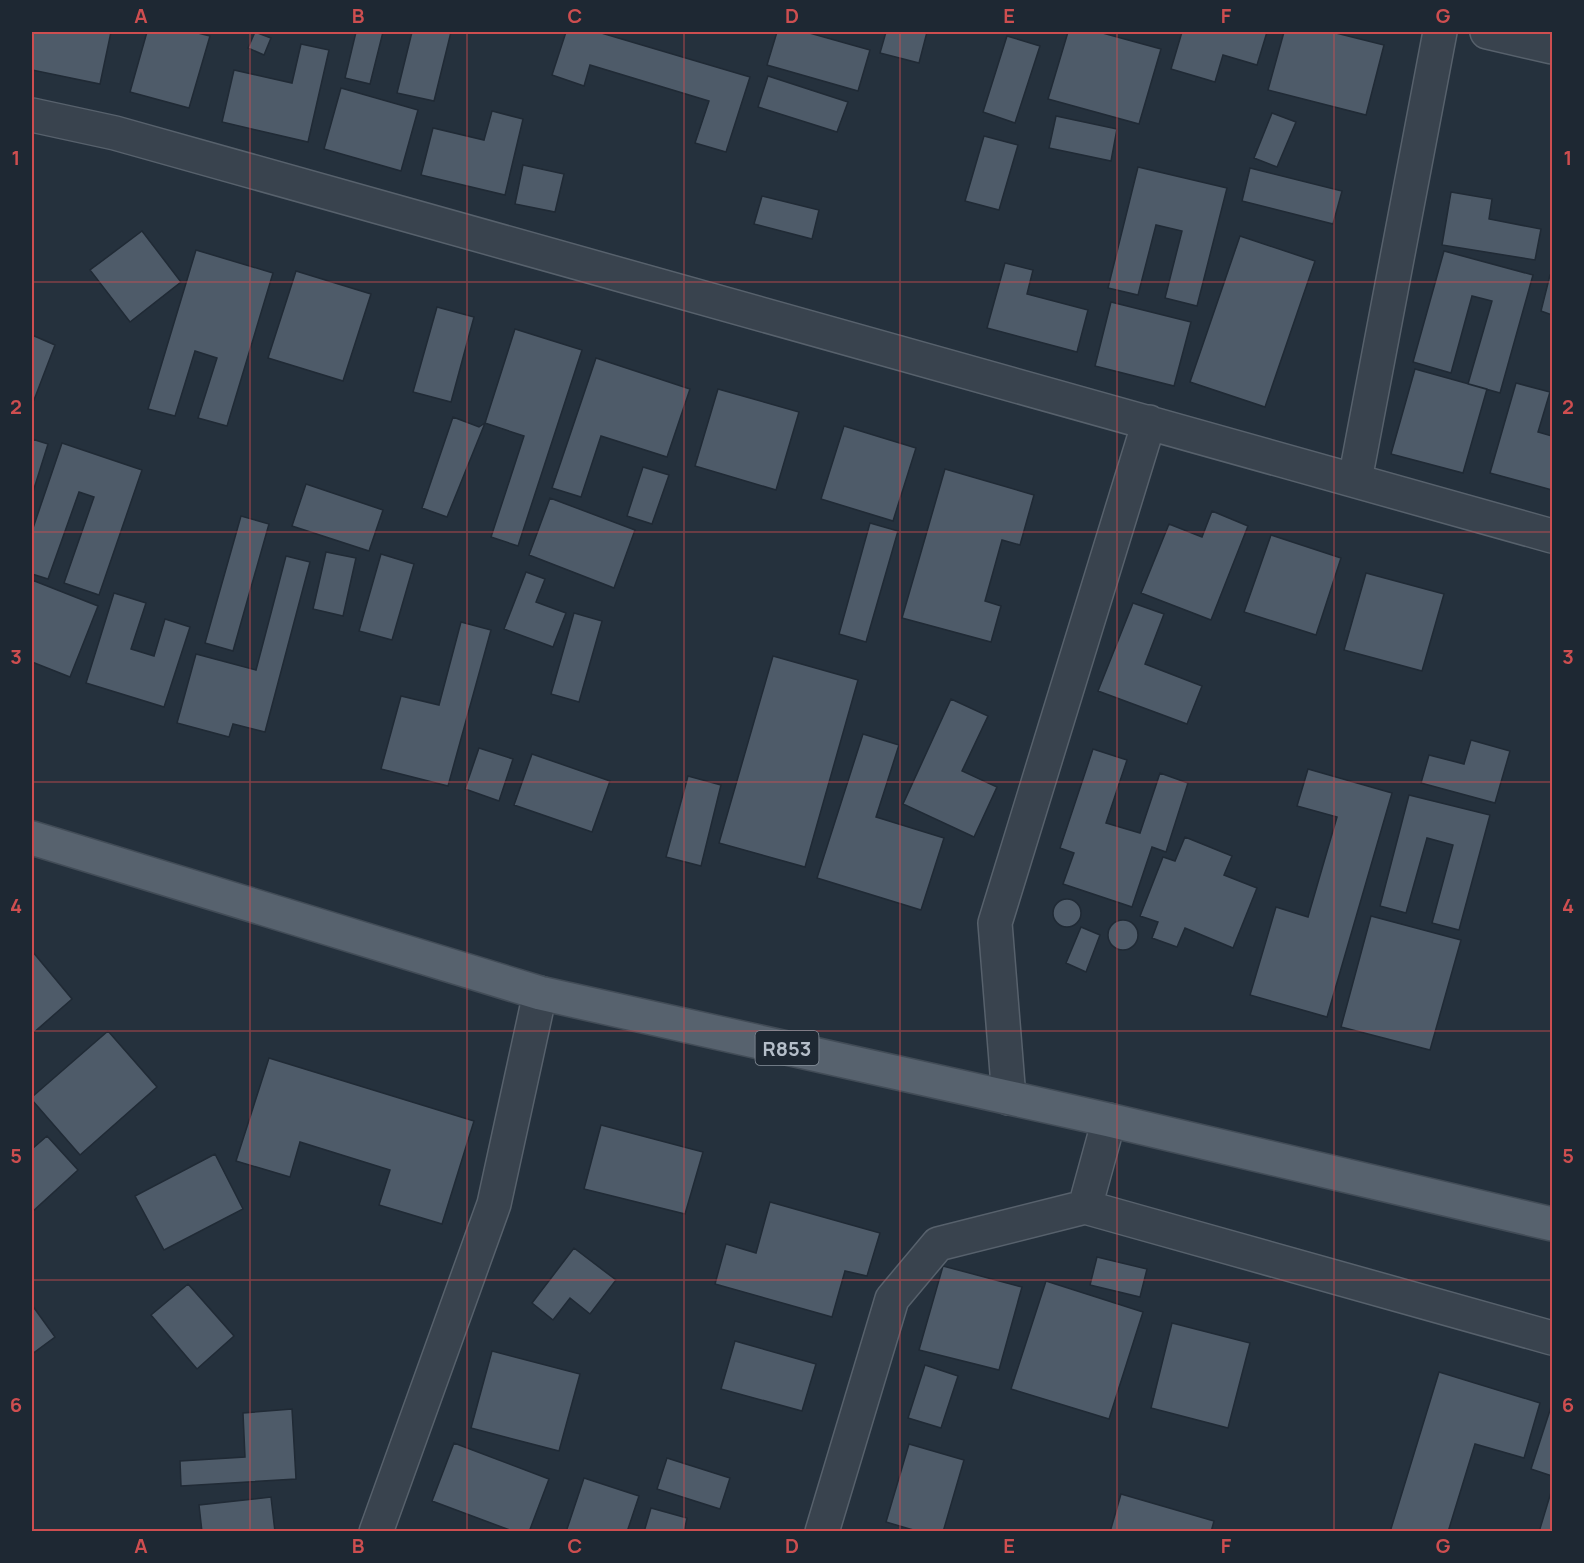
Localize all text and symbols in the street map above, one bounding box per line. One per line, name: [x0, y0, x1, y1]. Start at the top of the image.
text: A: [134, 2, 148, 29]
text: B: [352, 2, 365, 29]
text: C: [568, 2, 582, 29]
text: D: [785, 2, 799, 29]
text: E: [1003, 2, 1015, 29]
text: F: [1221, 2, 1232, 29]
text: G: [1436, 2, 1451, 29]
text: 1: [12, 144, 20, 171]
text: 1: [1564, 144, 1572, 171]
text: 2: [10, 393, 22, 420]
text: 2: [1562, 393, 1574, 420]
text: 3: [10, 643, 22, 670]
text: 3: [1562, 643, 1574, 670]
text: 4: [10, 892, 22, 919]
text: 4: [1562, 892, 1574, 919]
road number: R853: [756, 1031, 818, 1065]
text: 5: [10, 1142, 22, 1169]
text: 5: [1562, 1142, 1574, 1169]
text: 6: [10, 1391, 22, 1418]
text: 6: [1562, 1391, 1574, 1418]
text: A: [134, 1532, 148, 1559]
text: B: [352, 1532, 365, 1559]
text: C: [568, 1532, 582, 1559]
text: D: [785, 1532, 799, 1559]
text: E: [1003, 1532, 1015, 1559]
text: F: [1221, 1532, 1232, 1559]
text: G: [1436, 1532, 1451, 1559]

